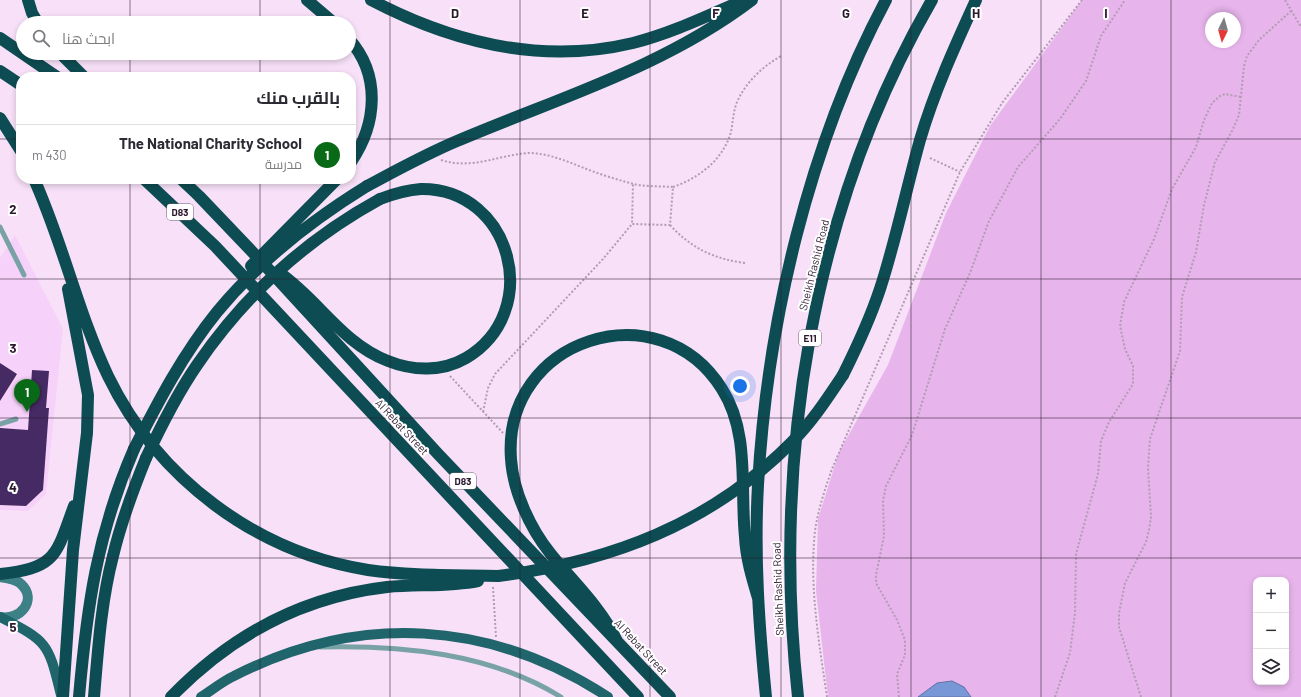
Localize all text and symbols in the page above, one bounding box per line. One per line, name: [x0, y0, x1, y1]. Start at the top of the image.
text: D: [451, 5, 459, 21]
text: E: [581, 5, 589, 21]
text: F: [712, 5, 720, 21]
text: G: [842, 5, 850, 21]
text: H: [972, 5, 980, 21]
text: I: [1104, 5, 1108, 21]
north arrow: [1205, 12, 1241, 48]
search box: [16, 16, 356, 60]
icon: search: [30, 27, 52, 49]
text: ابحث هنا: [62, 29, 115, 47]
text: بالقرب منك: [256, 87, 340, 107]
text: The National Charity School: [119, 134, 302, 152]
text: 430 m: [32, 147, 67, 163]
text: 1: [325, 147, 329, 163]
text: مدرسة: [265, 156, 302, 172]
text: 2: [9, 201, 17, 217]
road number: D83: [167, 204, 193, 220]
street label: Sheikh Rashid Road: [796, 218, 831, 312]
road number: E11: [799, 330, 821, 346]
text: 3: [9, 340, 17, 356]
your location: [730, 376, 750, 396]
pin: 1: [14, 379, 40, 412]
street label: Al Rebat Street: [373, 396, 432, 457]
road number: D83: [450, 473, 476, 489]
text: 4: [9, 479, 17, 495]
street label: Sheikh Rashid Road: [769, 542, 786, 636]
map controls: [1253, 577, 1289, 685]
button: +: [1253, 577, 1289, 613]
button: −: [1253, 613, 1289, 649]
street label: Al Rebat Street: [612, 616, 671, 677]
text: 5: [9, 619, 17, 635]
button: layers: [1253, 649, 1289, 685]

